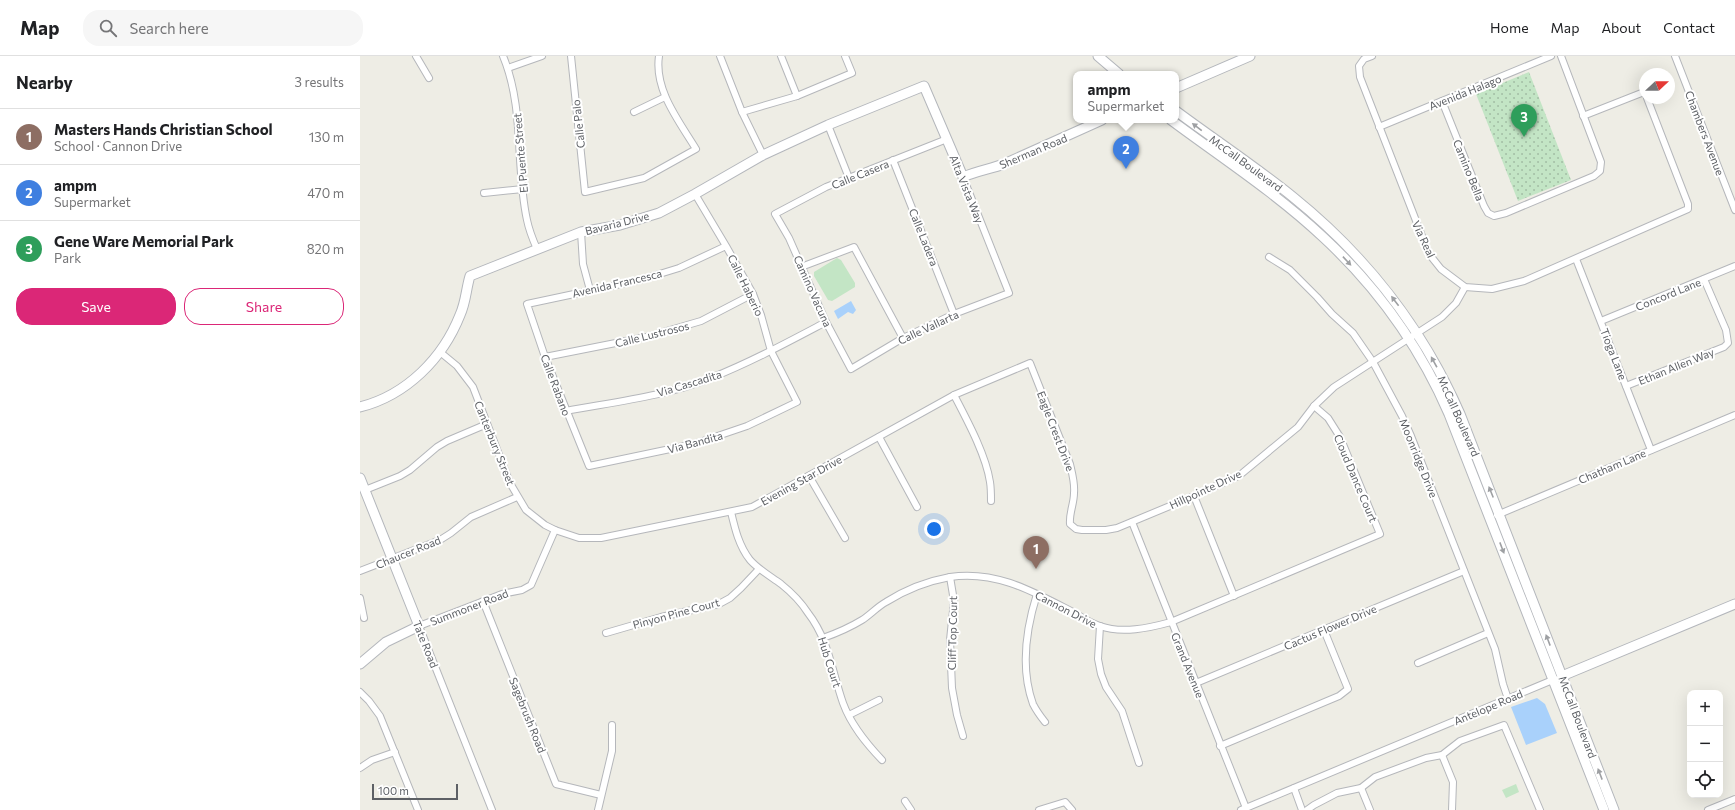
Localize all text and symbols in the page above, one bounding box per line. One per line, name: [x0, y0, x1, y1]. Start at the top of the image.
search box: [83, 10, 363, 46]
text: Map: [20, 16, 59, 39]
icon: search: [97, 17, 119, 39]
text: Search here: [129, 19, 209, 37]
text: Home: [1490, 19, 1529, 36]
text: Map: [1551, 19, 1579, 36]
text: About: [1601, 19, 1641, 36]
text: Contact: [1663, 19, 1715, 36]
north arrow: [1639, 68, 1675, 104]
popup: [1073, 71, 1179, 123]
street label: Avenida Halago: [1427, 71, 1503, 112]
text: Nearby: [16, 72, 73, 93]
text: 3 results: [295, 74, 344, 90]
text: ampm: [1088, 80, 1131, 98]
street label: Chambers Avenue: [1683, 89, 1727, 177]
text: Supermarket: [1088, 98, 1164, 114]
street label: Calle Palo: [569, 99, 587, 149]
pin: 3: [1511, 104, 1537, 137]
street label: El Puente Street: [510, 112, 530, 193]
text: Masters Hands Christian School: [54, 120, 273, 138]
one-way arrow: [1191, 122, 1202, 131]
text: 1: [26, 129, 32, 145]
text: 130 m: [309, 129, 344, 145]
street label: Sherman Road: [997, 131, 1069, 171]
street label: McCall Boulevard: [1207, 132, 1285, 194]
pin: 2: [1113, 136, 1139, 169]
street label: Camino Bella: [1451, 137, 1487, 203]
text: School · Cannon Drive: [54, 138, 182, 154]
street label: Alta Vista Way: [947, 153, 987, 225]
street label: Calle Casera: [829, 157, 891, 191]
text: ampm: [54, 176, 97, 194]
text: 2: [25, 185, 33, 201]
text: 470 m: [307, 185, 344, 201]
text: Supermarket: [54, 194, 131, 210]
street label: Calle Ladera: [907, 206, 941, 268]
street label: Bavaria Drive: [584, 209, 651, 237]
street label: Via Real: [1410, 218, 1438, 260]
text: Gene Ware Memorial Park: [54, 232, 234, 250]
text: 3: [25, 241, 33, 257]
text: 820 m: [307, 241, 344, 257]
text: Park: [54, 250, 81, 266]
street label: Calle Haberio: [725, 252, 767, 318]
street label: Camino Vacuna: [791, 253, 835, 329]
one-way arrow: [1342, 256, 1352, 266]
street label: Avenida Francesca: [571, 266, 663, 300]
street label: Concord Lane: [1633, 275, 1703, 313]
button: Save: [16, 288, 176, 325]
button: Share: [184, 288, 344, 325]
one-way arrow: [1390, 296, 1399, 307]
street label: Calle Vallarta: [896, 307, 960, 347]
street label: Calle Lustrosos: [614, 319, 690, 349]
street label: Tioga Lane: [1598, 326, 1630, 382]
street label: Ethan Allen Way: [1636, 345, 1716, 387]
street label: Calle Rabano: [538, 352, 574, 418]
one-way arrow: [1431, 356, 1437, 368]
street label: Via Cascadita: [655, 367, 723, 399]
street label: McCall Boulevard: [1435, 374, 1483, 458]
street label: Eagle Crest Drive: [1035, 389, 1077, 473]
street label: Canterbury Street: [472, 399, 518, 488]
street label: Moonridge Drive: [1397, 417, 1441, 499]
street label: Via Bandita: [666, 428, 724, 456]
street label: Cloud Dance Court: [1332, 432, 1381, 524]
street label: Chatham Lane: [1576, 446, 1648, 486]
street label: Evening Star Drive: [758, 452, 844, 508]
street label: Hillpointe Drive: [1167, 467, 1243, 511]
one-way arrow: [1487, 486, 1493, 498]
your location: [924, 519, 944, 539]
street label: Chaucer Road: [373, 533, 443, 571]
pin: 1: [1023, 536, 1049, 569]
one-way arrow: [1499, 543, 1505, 555]
street label: Summoner Road: [428, 586, 510, 628]
street label: Cannon Drive: [1033, 588, 1099, 630]
street label: Pinyon Pine Court: [631, 595, 721, 631]
street label: Cliff Top Court: [945, 595, 959, 670]
street label: Cactus Flower Drive: [1282, 602, 1378, 652]
street label: Tate Road: [411, 618, 441, 670]
street label: Grand Avenue: [1169, 630, 1207, 700]
one-way arrow: [1545, 633, 1551, 645]
street label: Hub Court: [816, 635, 844, 689]
street label: McCall Boulevard: [1556, 674, 1600, 760]
street label: Sagebrush Road: [507, 675, 549, 755]
street label: Antelope Road: [1452, 687, 1524, 727]
map controls: [1687, 690, 1723, 798]
button: +: [1687, 690, 1723, 726]
button: −: [1687, 726, 1723, 762]
button: locate: [1687, 762, 1723, 798]
one-way arrow: [1597, 767, 1603, 779]
scale bar: [372, 782, 458, 801]
text: 100 m: [378, 784, 409, 797]

